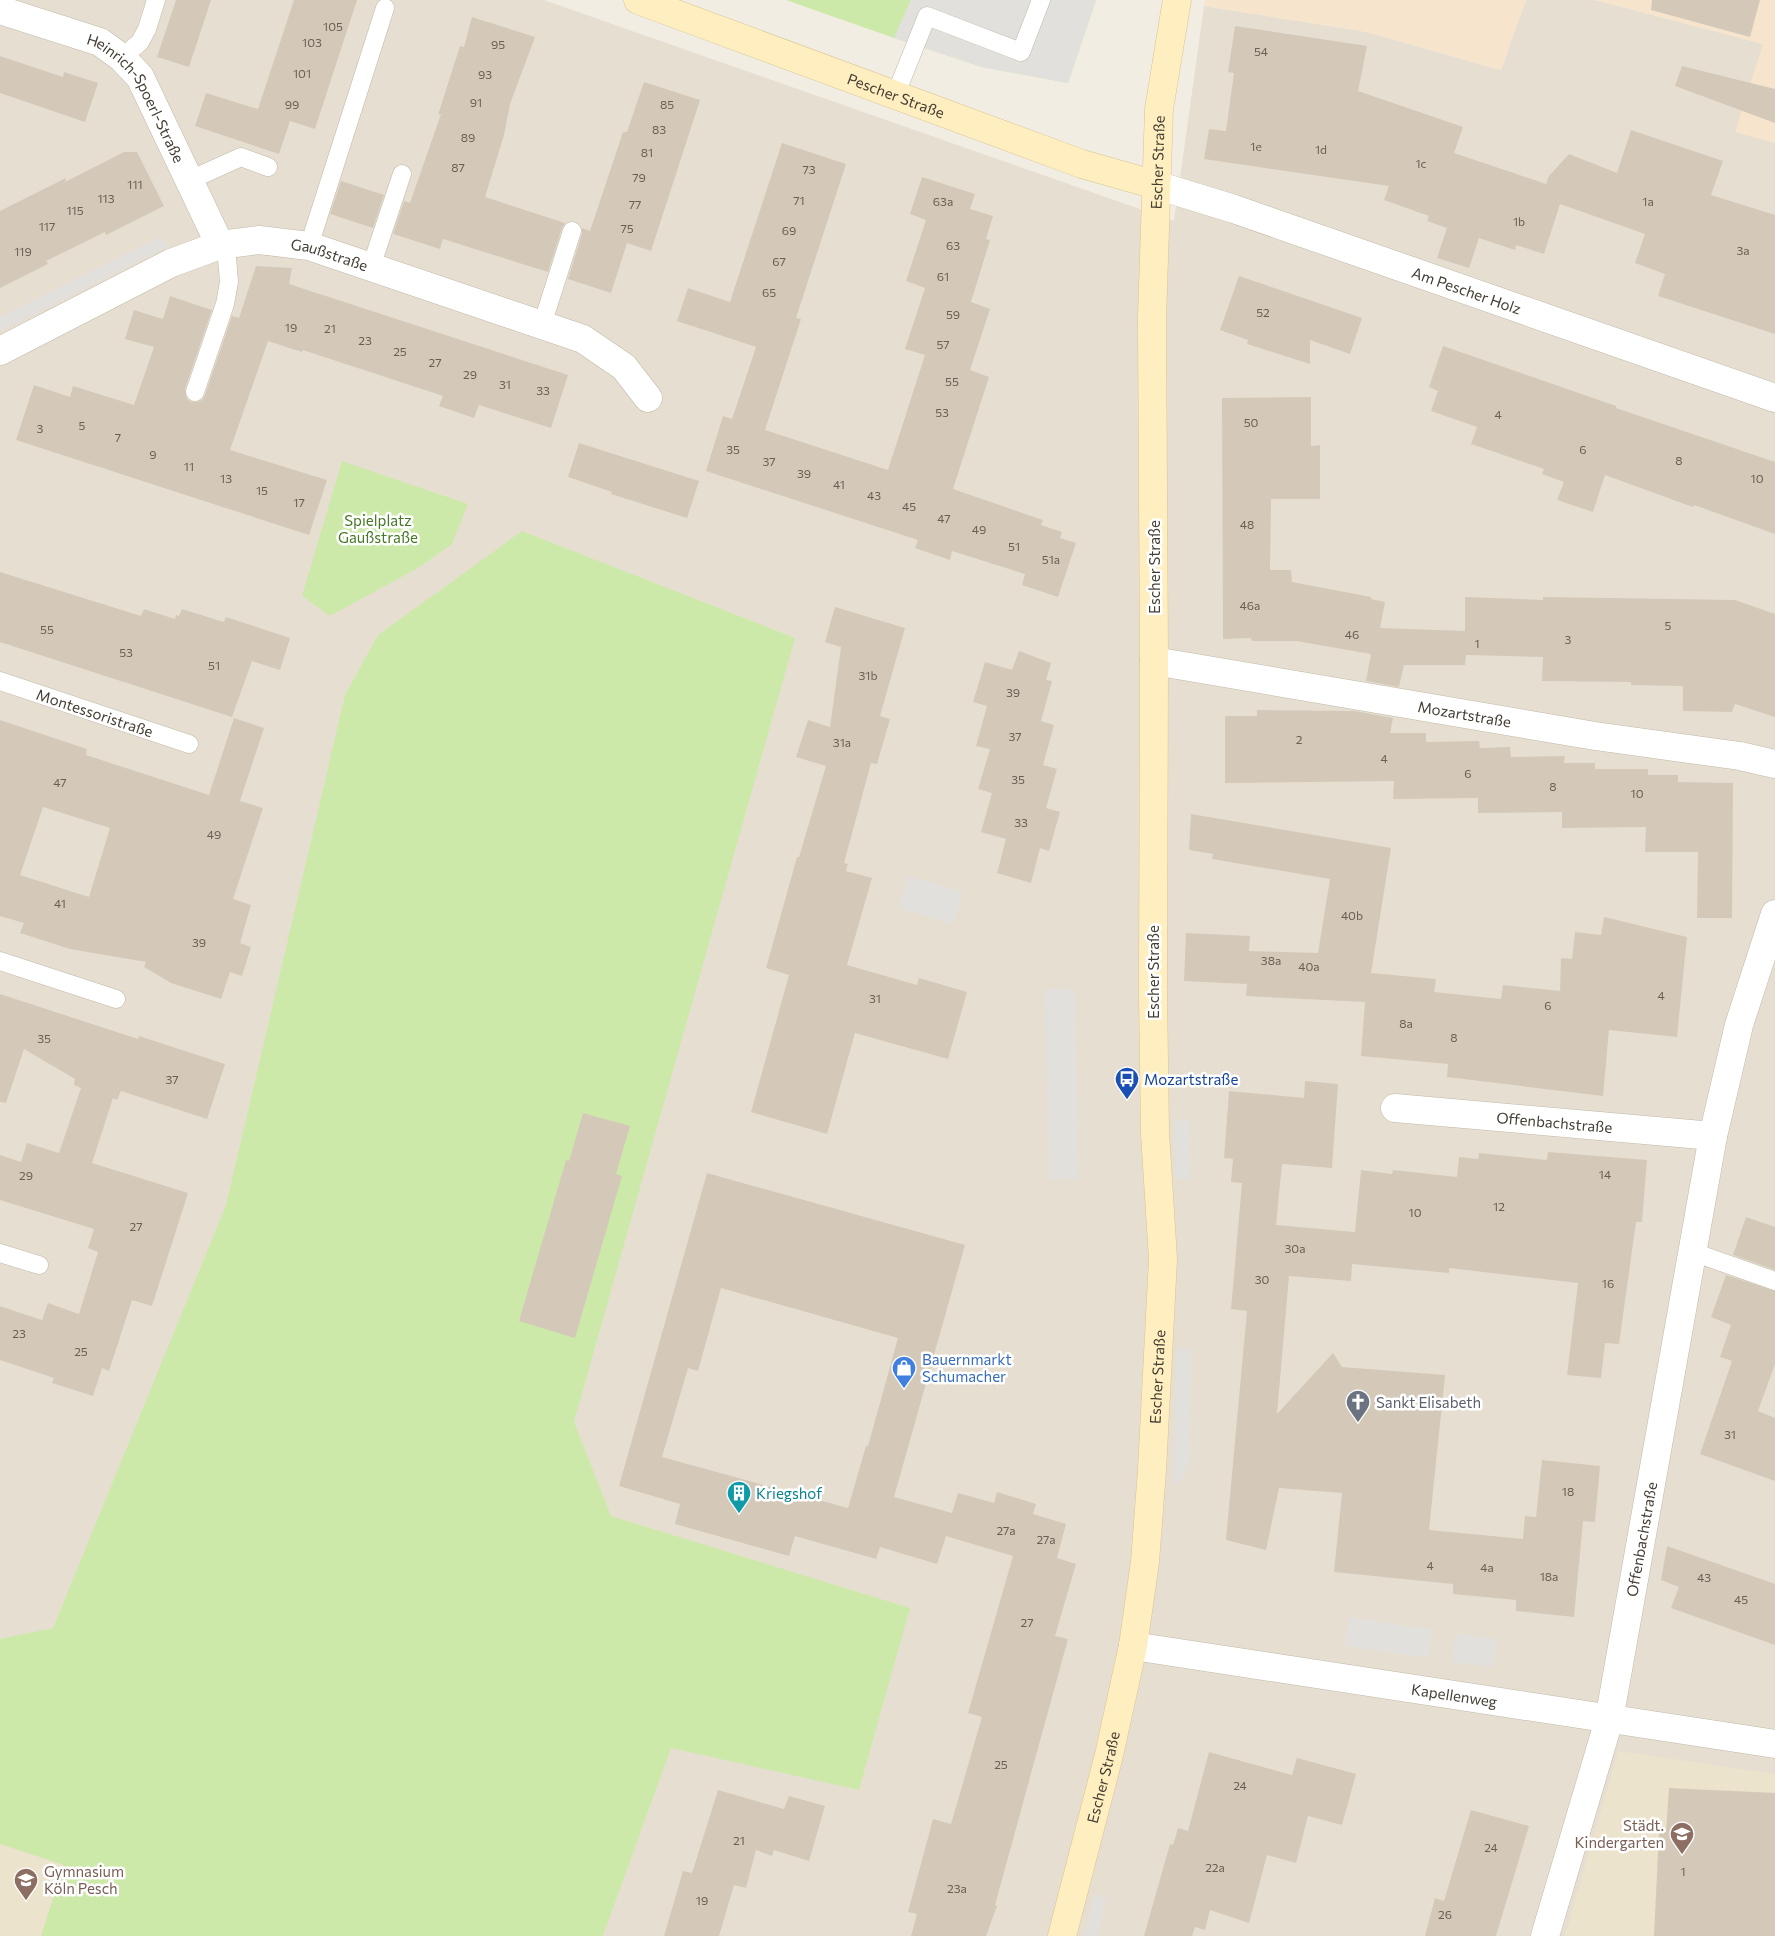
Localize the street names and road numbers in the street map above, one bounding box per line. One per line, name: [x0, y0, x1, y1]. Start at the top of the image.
street label: Heinrich-Spoerl-Straße: [85, 29, 188, 166]
street label: Pescher Straße: [845, 69, 947, 121]
street label: Escher Straße: [1147, 115, 1168, 210]
street label: Gaußstraße: [290, 235, 371, 274]
street label: Am Pescher Holz: [1410, 263, 1524, 318]
street label: Escher Straße: [1145, 520, 1163, 614]
street label: Montessoristraße: [34, 685, 156, 740]
street label: Mozartstraße: [1416, 697, 1513, 731]
street label: Escher Straße: [1144, 925, 1162, 1019]
street label: Offenbachstraße: [1496, 1108, 1613, 1136]
street label: Escher Straße: [1145, 1329, 1168, 1424]
street label: Offenbachstraße: [1622, 1480, 1660, 1598]
street label: Kapellenweg: [1410, 1680, 1498, 1710]
street label: Escher Straße: [1083, 1730, 1123, 1825]

